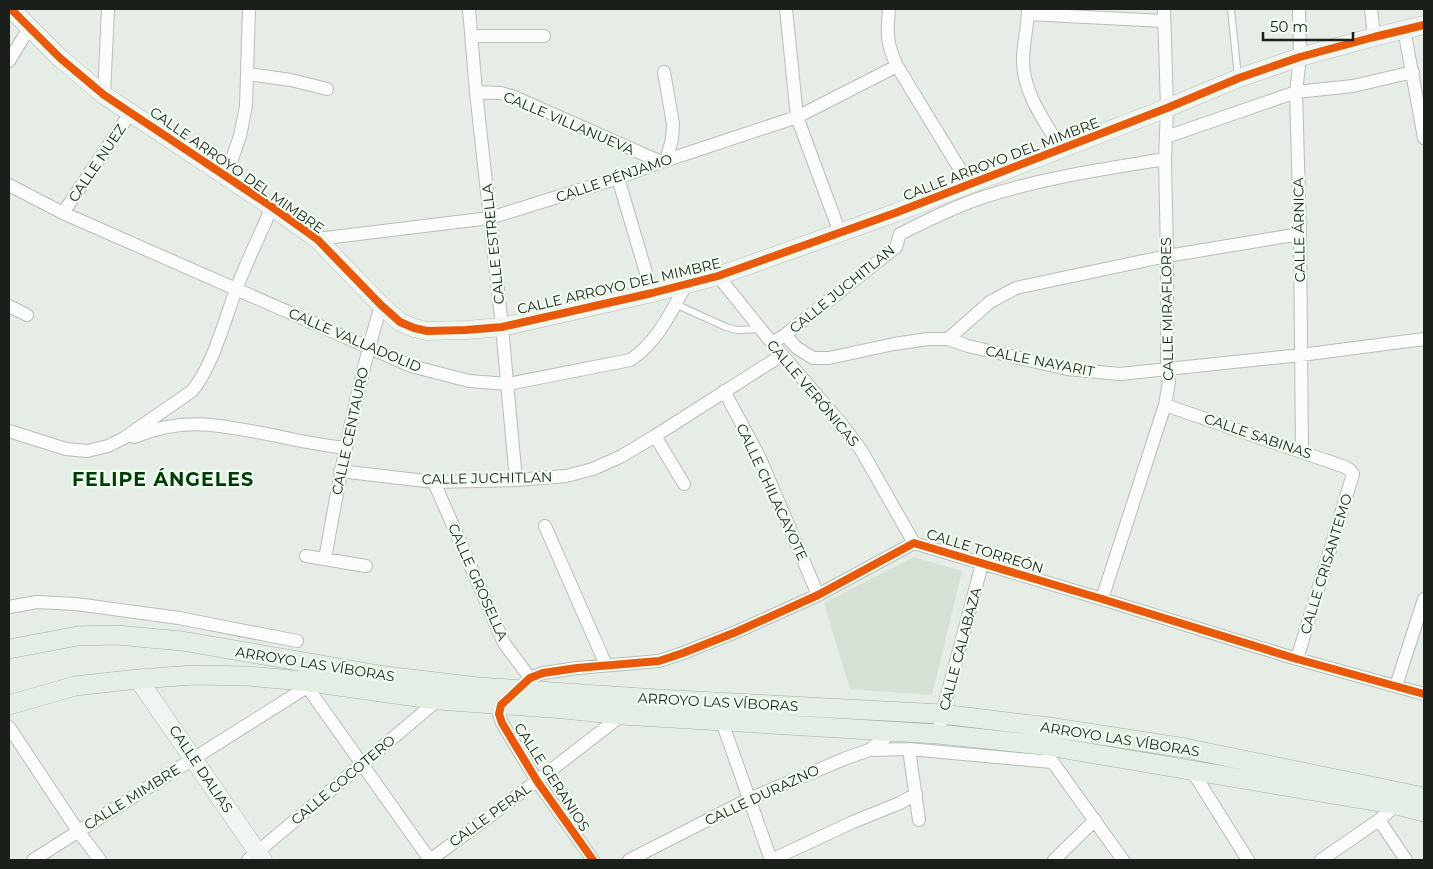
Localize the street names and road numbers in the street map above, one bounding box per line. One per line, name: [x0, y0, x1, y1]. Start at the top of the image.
street label: CALLE VILLANUEVA: [501, 87, 638, 159]
street label: CALLE ARROYO DEL MIMBRE: [146, 103, 328, 237]
street label: CALLE ARROYO DEL MIMBRE: [900, 113, 1102, 205]
street label: CALLE NUEZ: [64, 121, 130, 205]
street label: CALLE PÉNJAMO: [553, 150, 675, 206]
street label: CALLE ÁRNICA: [1289, 177, 1309, 283]
street label: CALLE ESTRELLA: [478, 182, 508, 305]
street label: CALLE MIRAFLORES: [1157, 237, 1177, 381]
street label: CALLE JUCHITLAN: [786, 241, 898, 337]
street label: CALLE ARROYO DEL MIMBRE: [515, 254, 723, 318]
street label: CALLE VALLADOLID: [286, 304, 424, 376]
street label: CALLE VERÓNICAS: [763, 336, 863, 450]
street label: CALLE NAYARIT: [984, 342, 1096, 380]
street label: CALLE CENTAURO: [328, 365, 372, 497]
street label: CALLE SABINAS: [1202, 409, 1314, 463]
street label: CALLE CHILACAYOTE: [732, 420, 812, 564]
street label: CALLE JUCHITLAN: [422, 468, 552, 488]
street label: CALLE CRISANTEMO: [1296, 491, 1356, 636]
street label: CALLE GROSELLA: [444, 521, 512, 644]
street label: CALLE TORREÓN: [924, 525, 1046, 577]
street label: CALLE CALABAZA: [935, 584, 985, 713]
street label: ARROYO LAS VÍBORAS: [234, 643, 396, 685]
street label: ARROYO LAS VÍBORAS: [637, 689, 799, 715]
street label: ARROYO LAS VÍBORAS: [1039, 718, 1201, 760]
street label: CALLE GERANIOS: [510, 719, 594, 835]
street label: CALLE DALIAS: [165, 722, 237, 816]
street label: CALLE COCOTERO: [287, 731, 399, 829]
street label: CALLE MIMBRE: [80, 760, 184, 834]
street label: CALLE DURAZNO: [702, 760, 822, 829]
street label: CALLE PERAL: [445, 779, 535, 851]

